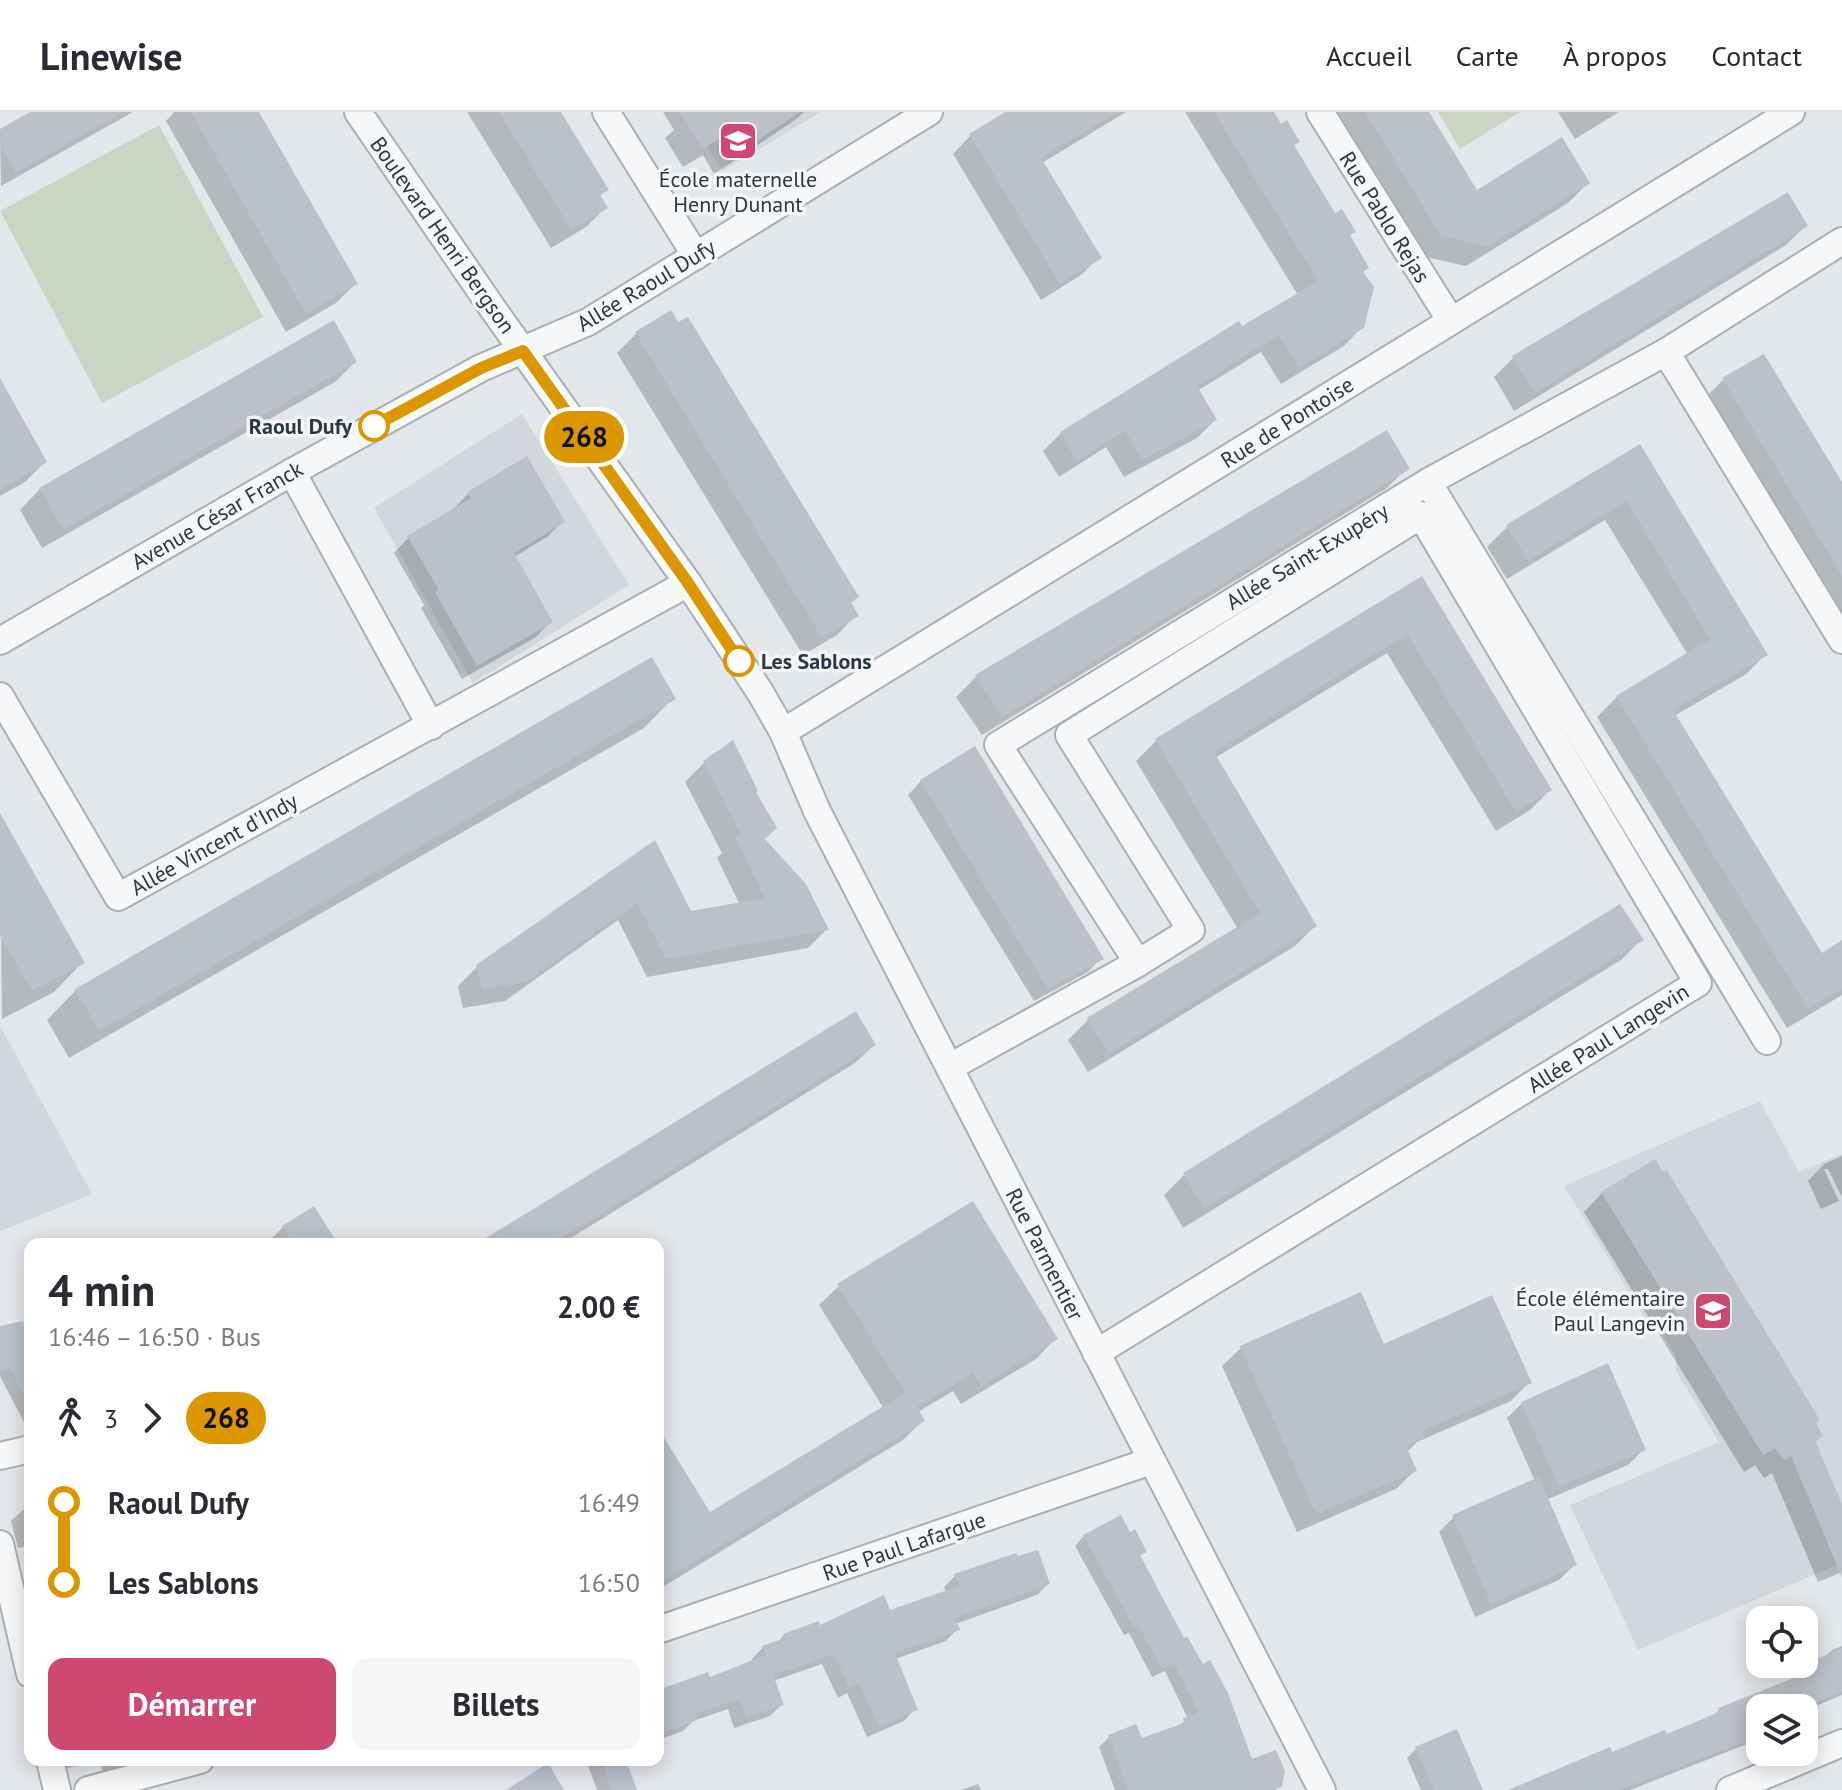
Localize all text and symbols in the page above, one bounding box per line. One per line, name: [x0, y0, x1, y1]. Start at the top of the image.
text: Linewise: [40, 31, 183, 80]
text: Accueil: [1326, 37, 1412, 74]
text: Carte: [1456, 37, 1519, 74]
text: À propos: [1563, 37, 1667, 74]
text: Contact: [1711, 37, 1802, 74]
school or university icon: École maternelle Henry Dunant: [717, 120, 759, 162]
street label: Boulevard Henri Bergson: [364, 131, 522, 339]
street label: Rue Pablo Rejas: [1334, 146, 1436, 288]
place label: École maternelle Henry Dunant: [659, 165, 817, 218]
street label: Allée Raoul Dufy: [572, 232, 721, 337]
street label: Rue de Pontoise: [1215, 370, 1359, 474]
marker: Raoul Dufy: [359, 411, 389, 441]
line badge: 268: [538, 411, 630, 463]
place label: Raoul Dufy: [249, 412, 352, 440]
text: 268: [560, 418, 608, 455]
street label: Avenue César Franck: [126, 454, 308, 575]
street label: Allée Saint-Exupéry: [1221, 496, 1394, 616]
marker: Les Sablons: [724, 646, 754, 676]
place label: Les Sablons: [761, 647, 871, 675]
street label: Allée Vincent d'Indy: [126, 786, 303, 901]
street label: Allée Paul Langevin: [1522, 977, 1694, 1099]
street label: Rue Parmentier: [1000, 1183, 1091, 1325]
text: 4 min: [48, 1261, 155, 1318]
place label: École élémentaire Paul Langevin: [1516, 1284, 1685, 1337]
text: 2.00 €: [557, 1287, 640, 1326]
school or university icon: École élémentaire Paul Langevin: [1692, 1290, 1734, 1332]
text: 16:46 – 16:50 · Bus: [48, 1320, 261, 1353]
icon: walk: [48, 1396, 92, 1440]
icon: forward: [130, 1396, 174, 1440]
text: 268: [202, 1399, 250, 1436]
text: 3: [104, 1402, 118, 1435]
text: Raoul Dufy: [108, 1483, 249, 1522]
text: 16:49: [578, 1486, 640, 1519]
street label: Rue Paul Lafargue: [819, 1505, 989, 1587]
text: Les Sablons: [108, 1563, 259, 1602]
text: 16:50: [578, 1566, 640, 1599]
map controls: [1746, 1606, 1818, 1766]
button: locate: [1746, 1606, 1818, 1678]
button: Démarrer: [48, 1658, 336, 1750]
button: Billets: [352, 1658, 640, 1750]
button: layers: [1746, 1694, 1818, 1766]

